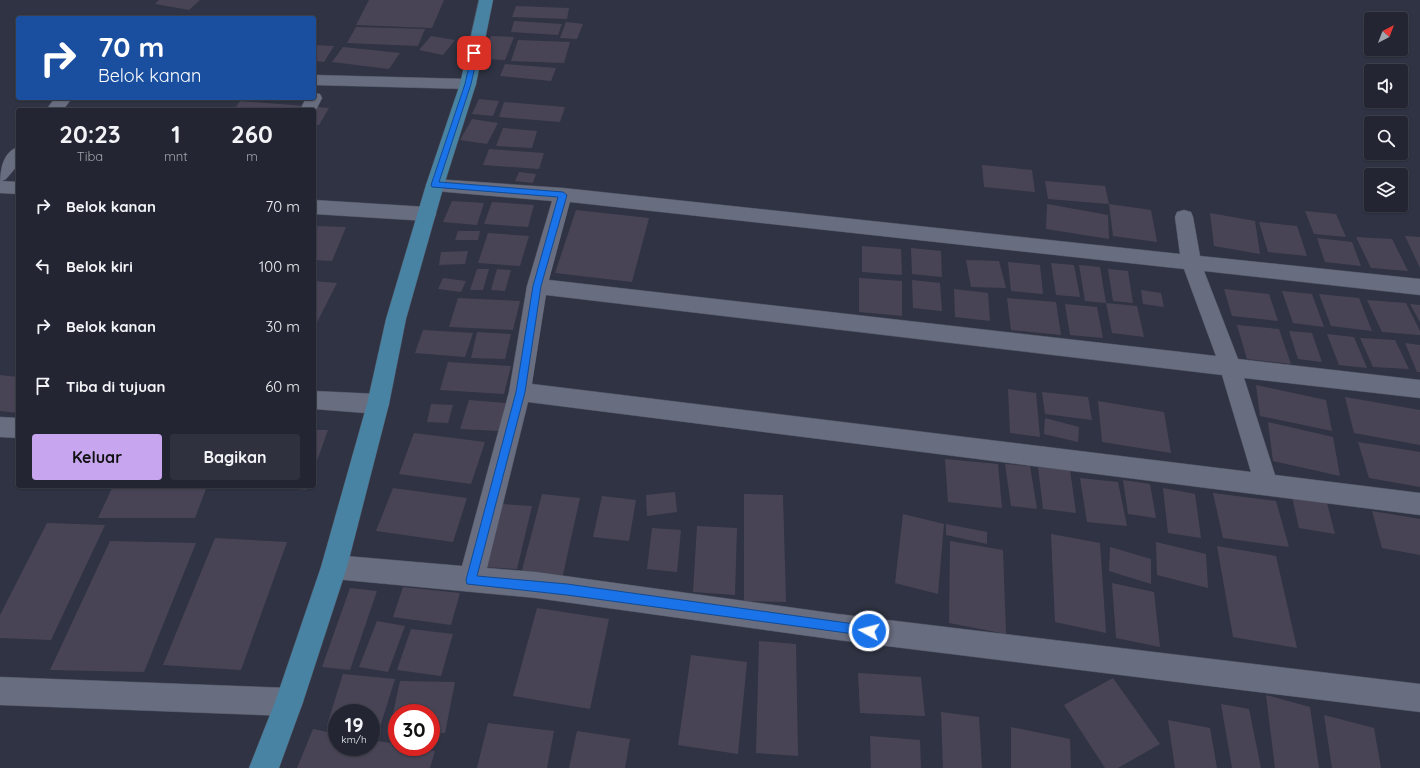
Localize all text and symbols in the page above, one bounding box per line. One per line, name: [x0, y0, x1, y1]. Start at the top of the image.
north arrow: [1364, 12, 1408, 56]
map controls: [1364, 12, 1408, 212]
text: 70 m: [98, 29, 164, 64]
icon: right: [32, 32, 84, 84]
pin: [457, 36, 491, 70]
icon: arrive: [463, 42, 485, 64]
text: Belok kanan: [98, 64, 201, 87]
button: sound: [1364, 64, 1408, 108]
button: search: [1364, 116, 1408, 160]
text: 20:23: [59, 119, 121, 149]
text: 1: [171, 119, 181, 149]
text: 260: [231, 119, 273, 149]
text: Tiba: [77, 148, 103, 164]
text: mnt: [164, 148, 188, 164]
text: m: [246, 148, 258, 164]
button: layers: [1364, 168, 1408, 212]
icon: right: [32, 195, 54, 217]
text: Belok kanan: [66, 197, 156, 216]
text: 70 m: [266, 197, 300, 216]
icon: left: [32, 255, 54, 277]
text: Belok kiri: [66, 257, 133, 276]
text: 100 m: [259, 257, 300, 276]
icon: right: [32, 315, 54, 337]
text: Belok kanan: [66, 317, 156, 336]
text: 30 m: [265, 317, 300, 336]
icon: arrive: [32, 375, 54, 397]
text: Tiba di tujuan: [66, 377, 165, 396]
text: 60 m: [265, 377, 300, 396]
button: Keluar: [32, 434, 162, 480]
button: Bagikan: [170, 434, 300, 480]
position arrow: [848, 610, 890, 652]
speed limit sign: 30: [388, 704, 440, 756]
text: 19: [344, 712, 364, 737]
text: km/h: [341, 733, 367, 746]

